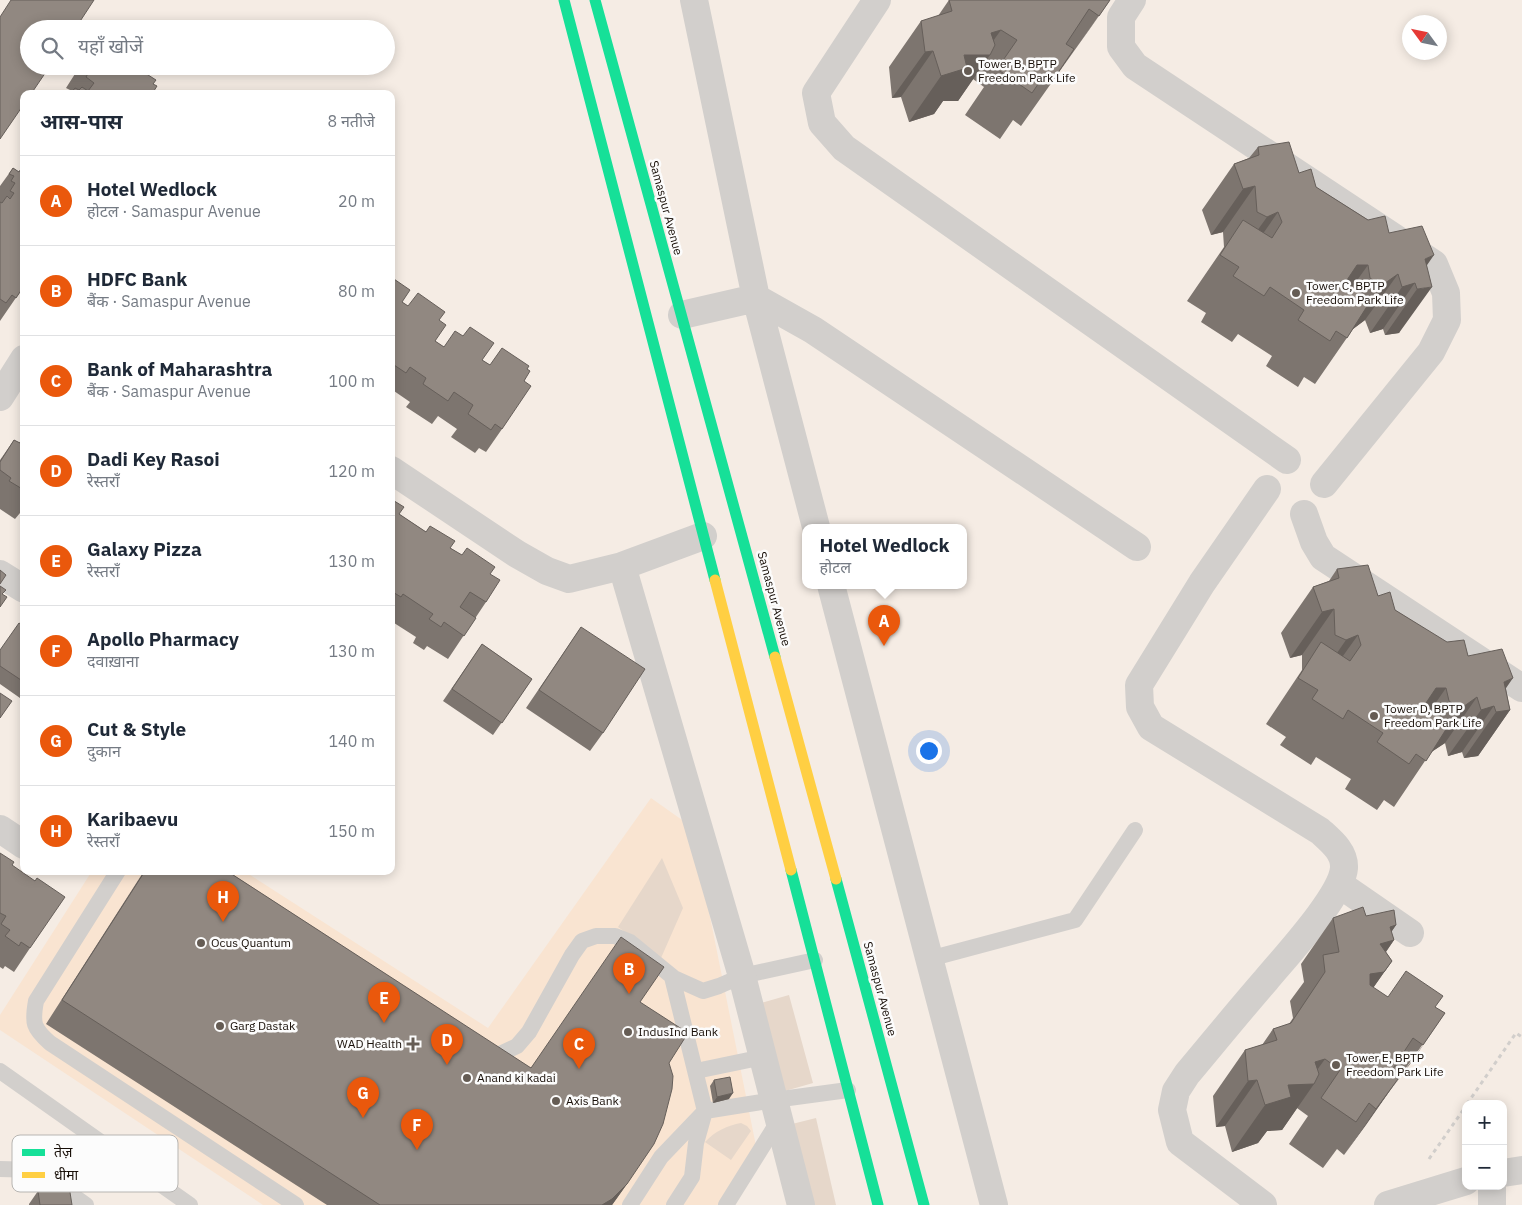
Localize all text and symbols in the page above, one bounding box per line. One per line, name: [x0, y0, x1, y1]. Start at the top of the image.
north arrow: [1402, 15, 1447, 60]
search box: [20, 20, 395, 75]
icon: search: [38, 34, 66, 62]
text: यहाँ खोजें: [78, 34, 143, 58]
place label: Tower B, BPTP Freedom Park Life: [978, 56, 1076, 85]
marker: Tower B, BPTP Freedom Park Life: [962, 65, 974, 77]
text: आस-पास: [40, 107, 123, 135]
text: 8 नतीजे: [328, 111, 375, 131]
street label: Samaspur Avenue: [647, 159, 686, 257]
text: Hotel Wedlock: [87, 177, 217, 201]
text: A: [51, 191, 61, 211]
text: 20 m: [338, 191, 375, 211]
text: होटल · Samaspur Avenue: [87, 201, 261, 221]
text: HDFC Bank: [87, 267, 187, 291]
place label: Tower C, BPTP Freedom Park Life: [1306, 278, 1404, 307]
text: B: [51, 281, 61, 301]
text: 80 m: [338, 281, 375, 301]
marker: Tower C, BPTP Freedom Park Life: [1290, 287, 1302, 299]
text: बैंक · Samaspur Avenue: [87, 291, 251, 311]
text: Bank of Maharashtra: [87, 357, 272, 381]
text: C: [51, 371, 61, 391]
text: 100 m: [328, 371, 375, 391]
text: बैंक · Samaspur Avenue: [87, 381, 251, 401]
text: Dadi Key Rasoi: [87, 447, 220, 471]
text: D: [50, 461, 62, 481]
text: 120 m: [328, 461, 375, 481]
text: रेस्तराँ: [87, 471, 120, 491]
popup: [802, 524, 967, 589]
text: Hotel Wedlock: [820, 533, 949, 557]
text: Galaxy Pizza: [87, 537, 202, 561]
street label: Samaspur Avenue: [755, 550, 794, 648]
text: E: [51, 551, 61, 571]
text: 130 m: [328, 551, 375, 571]
text: होटल: [820, 557, 851, 577]
text: रेस्तराँ: [87, 561, 120, 581]
pin: A: [868, 605, 900, 646]
text: Apollo Pharmacy: [87, 627, 239, 651]
text: F: [51, 641, 61, 661]
text: 130 m: [328, 641, 375, 661]
text: दवाख़ाना: [87, 651, 139, 671]
place label: Tower D, BPTP Freedom Park Life: [1384, 701, 1482, 730]
marker: Tower D, BPTP Freedom Park Life: [1368, 710, 1380, 722]
text: Cut & Style: [87, 717, 186, 741]
text: G: [50, 731, 62, 751]
text: 140 m: [328, 731, 375, 751]
your location: [916, 738, 942, 764]
text: दुकान: [87, 741, 121, 761]
text: Karibaevu: [87, 807, 178, 831]
text: H: [50, 821, 62, 841]
text: 150 m: [328, 821, 375, 841]
text: रेस्तराँ: [87, 831, 120, 851]
pin: H: [207, 881, 239, 922]
place label: Ocus Quantum: [211, 935, 291, 950]
marker: Ocus Quantum: [195, 937, 207, 949]
street label: Samaspur Avenue: [861, 940, 900, 1038]
pin: B: [613, 953, 645, 994]
pin: E: [368, 982, 400, 1023]
place label: Garg Dastak: [230, 1018, 296, 1033]
marker: Garg Dastak: [214, 1020, 226, 1032]
pin: D: [431, 1024, 463, 1065]
place label: IndusInd Bank: [638, 1024, 719, 1039]
marker: IndusInd Bank: [622, 1026, 634, 1038]
pin: C: [563, 1028, 595, 1069]
place label: WAD Health: [337, 1036, 402, 1051]
marker: WAD Health: [406, 1037, 420, 1051]
place label: Tower E, BPTP Freedom Park Life: [1346, 1050, 1444, 1079]
marker: Tower E, BPTP Freedom Park Life: [1330, 1059, 1342, 1071]
place label: Anand ki kadai: [477, 1070, 556, 1085]
marker: Anand ki kadai: [461, 1072, 473, 1084]
pin: G: [347, 1077, 379, 1118]
place label: Axis Bank: [566, 1093, 620, 1108]
marker: Axis Bank: [550, 1095, 562, 1107]
map controls: [1462, 1100, 1507, 1190]
button: +: [1462, 1100, 1507, 1145]
pin: F: [401, 1109, 433, 1150]
legend: [12, 1135, 178, 1192]
text: तेज़: [54, 1143, 73, 1161]
button: −: [1462, 1145, 1507, 1190]
text: धीमा: [54, 1166, 79, 1184]

